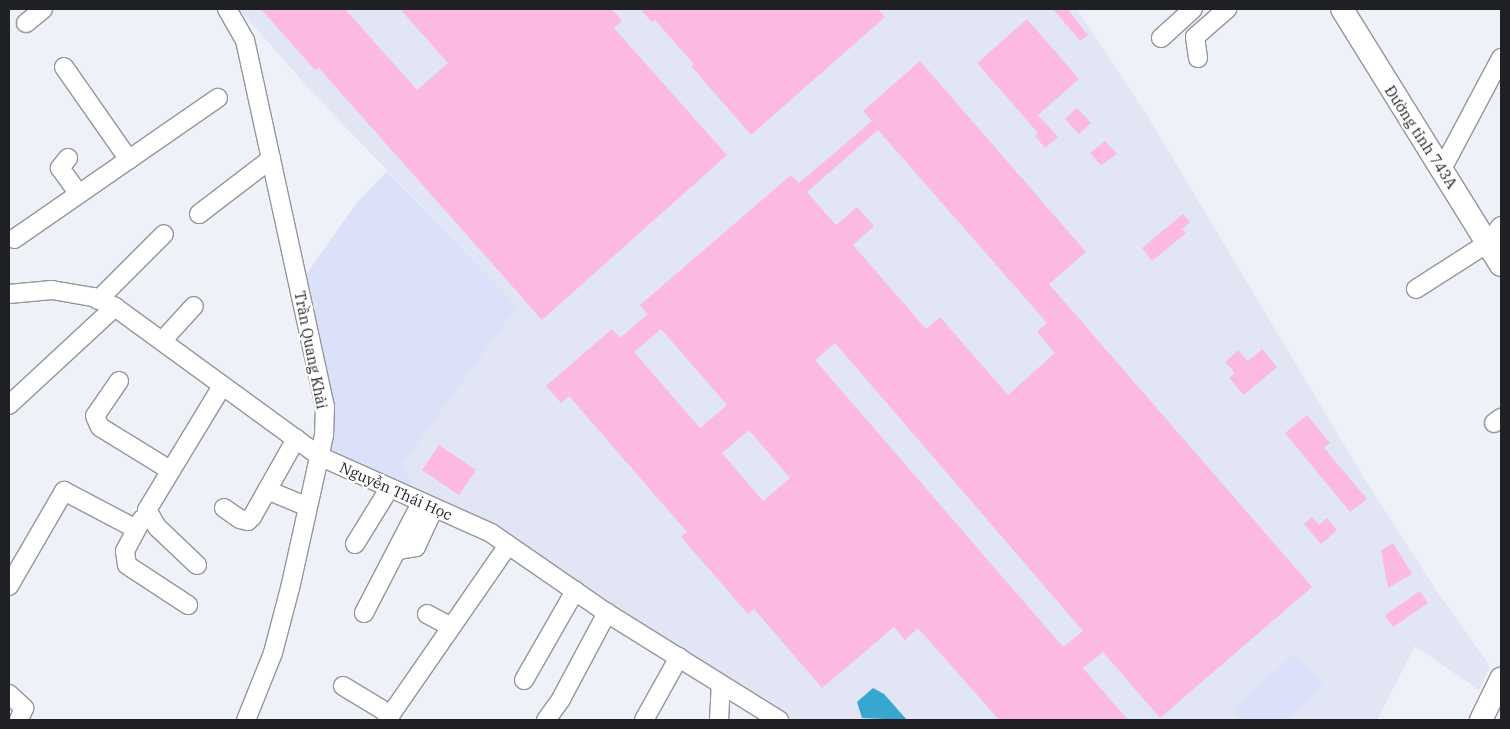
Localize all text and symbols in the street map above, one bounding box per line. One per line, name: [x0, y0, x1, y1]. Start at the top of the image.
street label: Đường tỉnh 743A: [1381, 82, 1461, 192]
street label: Trần Quang Khải: [291, 289, 331, 411]
street label: Nguyễn Thái Học: [337, 458, 455, 524]

